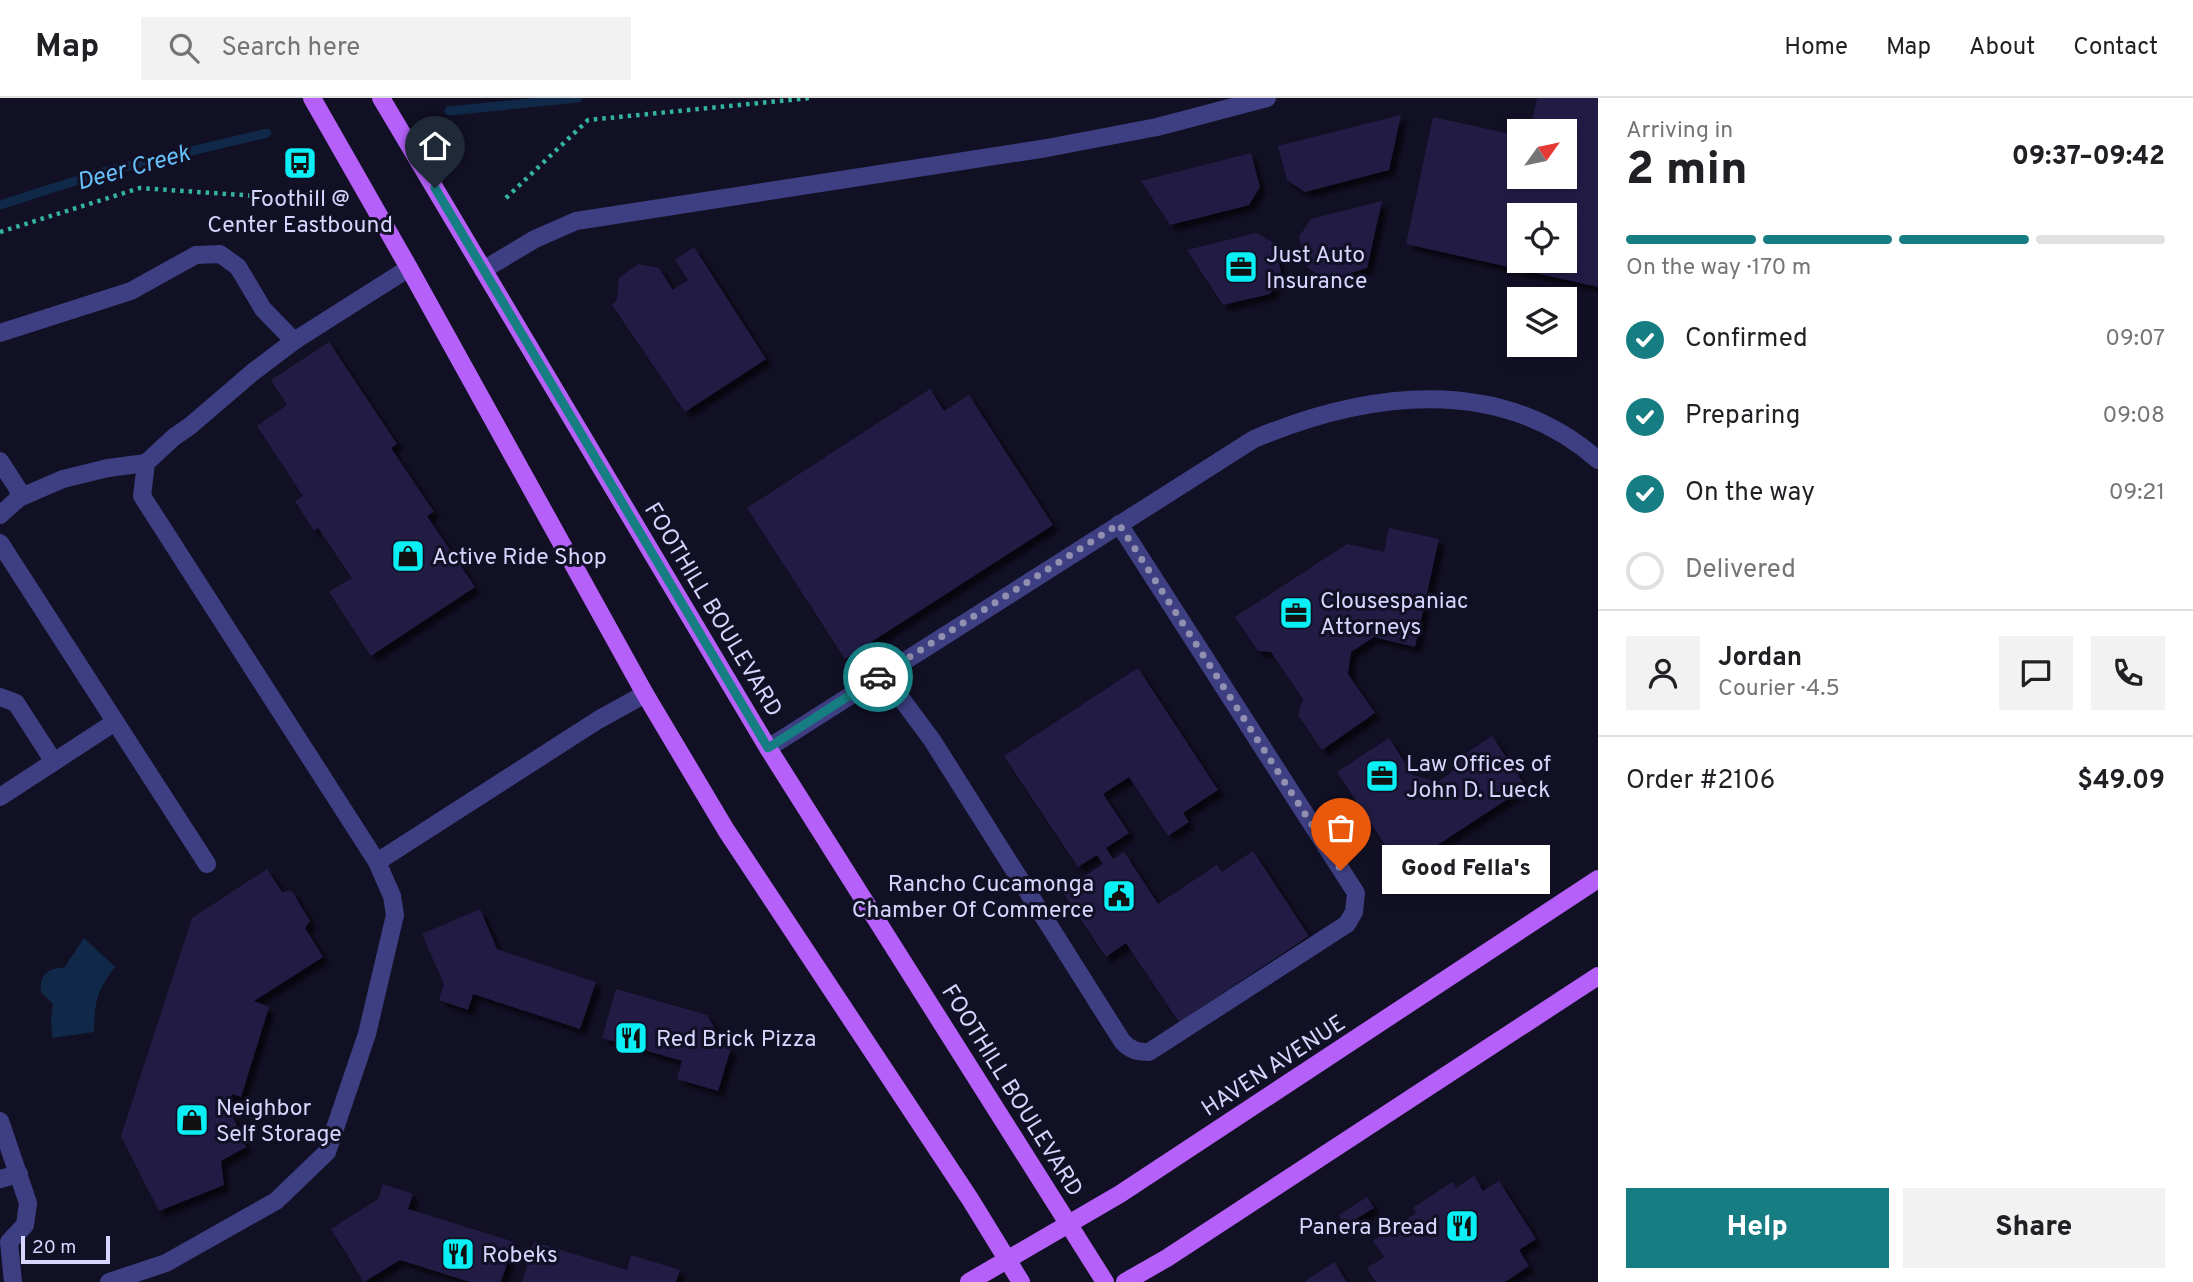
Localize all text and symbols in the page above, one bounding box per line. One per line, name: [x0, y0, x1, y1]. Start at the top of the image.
search box: [141, 17, 631, 80]
text: Map: [35, 27, 99, 69]
icon: search: [165, 29, 203, 67]
text: Search here: [221, 32, 360, 65]
text: Home: [1784, 33, 1848, 63]
text: Map: [1886, 33, 1931, 63]
text: About: [1969, 33, 2035, 63]
text: Contact: [2073, 33, 2158, 63]
pin: [405, 116, 465, 188]
text: Arriving in: [1626, 117, 1733, 146]
north arrow: [1507, 119, 1577, 189]
map controls: [1507, 119, 1577, 357]
icon: home: [416, 127, 454, 165]
water label: Deer Creek: [74, 139, 194, 198]
text: 09:37–09:42: [2012, 141, 2165, 174]
text: 2 min: [1626, 142, 1748, 201]
bus stop icon: Foothill @ Center Eastbound: [281, 144, 319, 182]
place label: Foothill @ Center Eastbound: [207, 186, 393, 241]
button: locate: [1507, 203, 1577, 273]
place label: Just Auto Insurance: [1266, 242, 1367, 297]
office icon: Just Auto Insurance: [1222, 248, 1260, 286]
text: On the way · 170 m: [1626, 254, 1811, 283]
button: layers: [1507, 287, 1577, 357]
icon: check: [1626, 321, 1664, 359]
text: Confirmed: [1685, 323, 1808, 356]
text: 09:07: [2105, 325, 2165, 354]
icon: check: [1626, 398, 1664, 436]
text: Preparing: [1685, 400, 1800, 433]
text: 09:08: [2103, 402, 2165, 431]
icon: check: [1626, 475, 1664, 513]
text: On the way: [1685, 477, 1815, 510]
text: 09:21: [2109, 479, 2165, 508]
street label: FOOTHILL BOULEVARD: [636, 498, 787, 723]
shop icon: Active Ride Shop: [389, 537, 427, 575]
place label: Active Ride Shop: [432, 544, 607, 573]
text: Delivered: [1685, 554, 1796, 587]
place label: Clousespaniac Attorneys: [1320, 588, 1469, 643]
office icon: Clousespaniac Attorneys: [1277, 594, 1315, 632]
button: person: [1626, 636, 1700, 710]
button: chat: [1999, 636, 2073, 710]
button: phone: [2091, 636, 2165, 710]
courier: [843, 642, 913, 712]
text: Jordan: [1718, 642, 1802, 675]
icon: car: [859, 658, 897, 696]
text: Courier · 4.5: [1718, 675, 1840, 704]
place label: Law Offices of John D. Lueck: [1406, 751, 1551, 806]
office icon: Law Offices of John D. Lueck: [1363, 757, 1401, 795]
text: Order #2106: [1626, 765, 1775, 798]
text: $49.09: [2077, 765, 2165, 798]
pin: [1311, 798, 1371, 870]
icon: bag: [1322, 809, 1360, 847]
callout: Good Fella's: [1383, 846, 1551, 894]
text: Good Fella's: [1401, 855, 1531, 884]
place label: Rancho Cucamonga Chamber Of Commerce: [852, 871, 1094, 926]
public building icon: Rancho Cucamonga Chamber Of Commerce: [1100, 877, 1138, 915]
street label: FOOTHILL BOULEVARD: [934, 980, 1088, 1203]
street label: HAVEN AVENUE: [1197, 1010, 1352, 1124]
restaurant icon: Red Brick Pizza: [612, 1019, 650, 1057]
place label: Red Brick Pizza: [656, 1026, 816, 1055]
place label: Neighbor Self Storage: [216, 1095, 342, 1150]
shop icon: Neighbor Self Storage: [173, 1101, 211, 1139]
button: Help: [1626, 1188, 1889, 1268]
button: Share: [1903, 1188, 2165, 1268]
restaurant icon: Panera Bread: [1443, 1207, 1481, 1245]
place label: Panera Bread: [1299, 1214, 1438, 1243]
scale bar: [21, 1233, 110, 1265]
restaurant icon: Robeks: [439, 1235, 477, 1273]
text: 20 m: [32, 1236, 76, 1260]
place label: Robeks: [482, 1242, 558, 1271]

